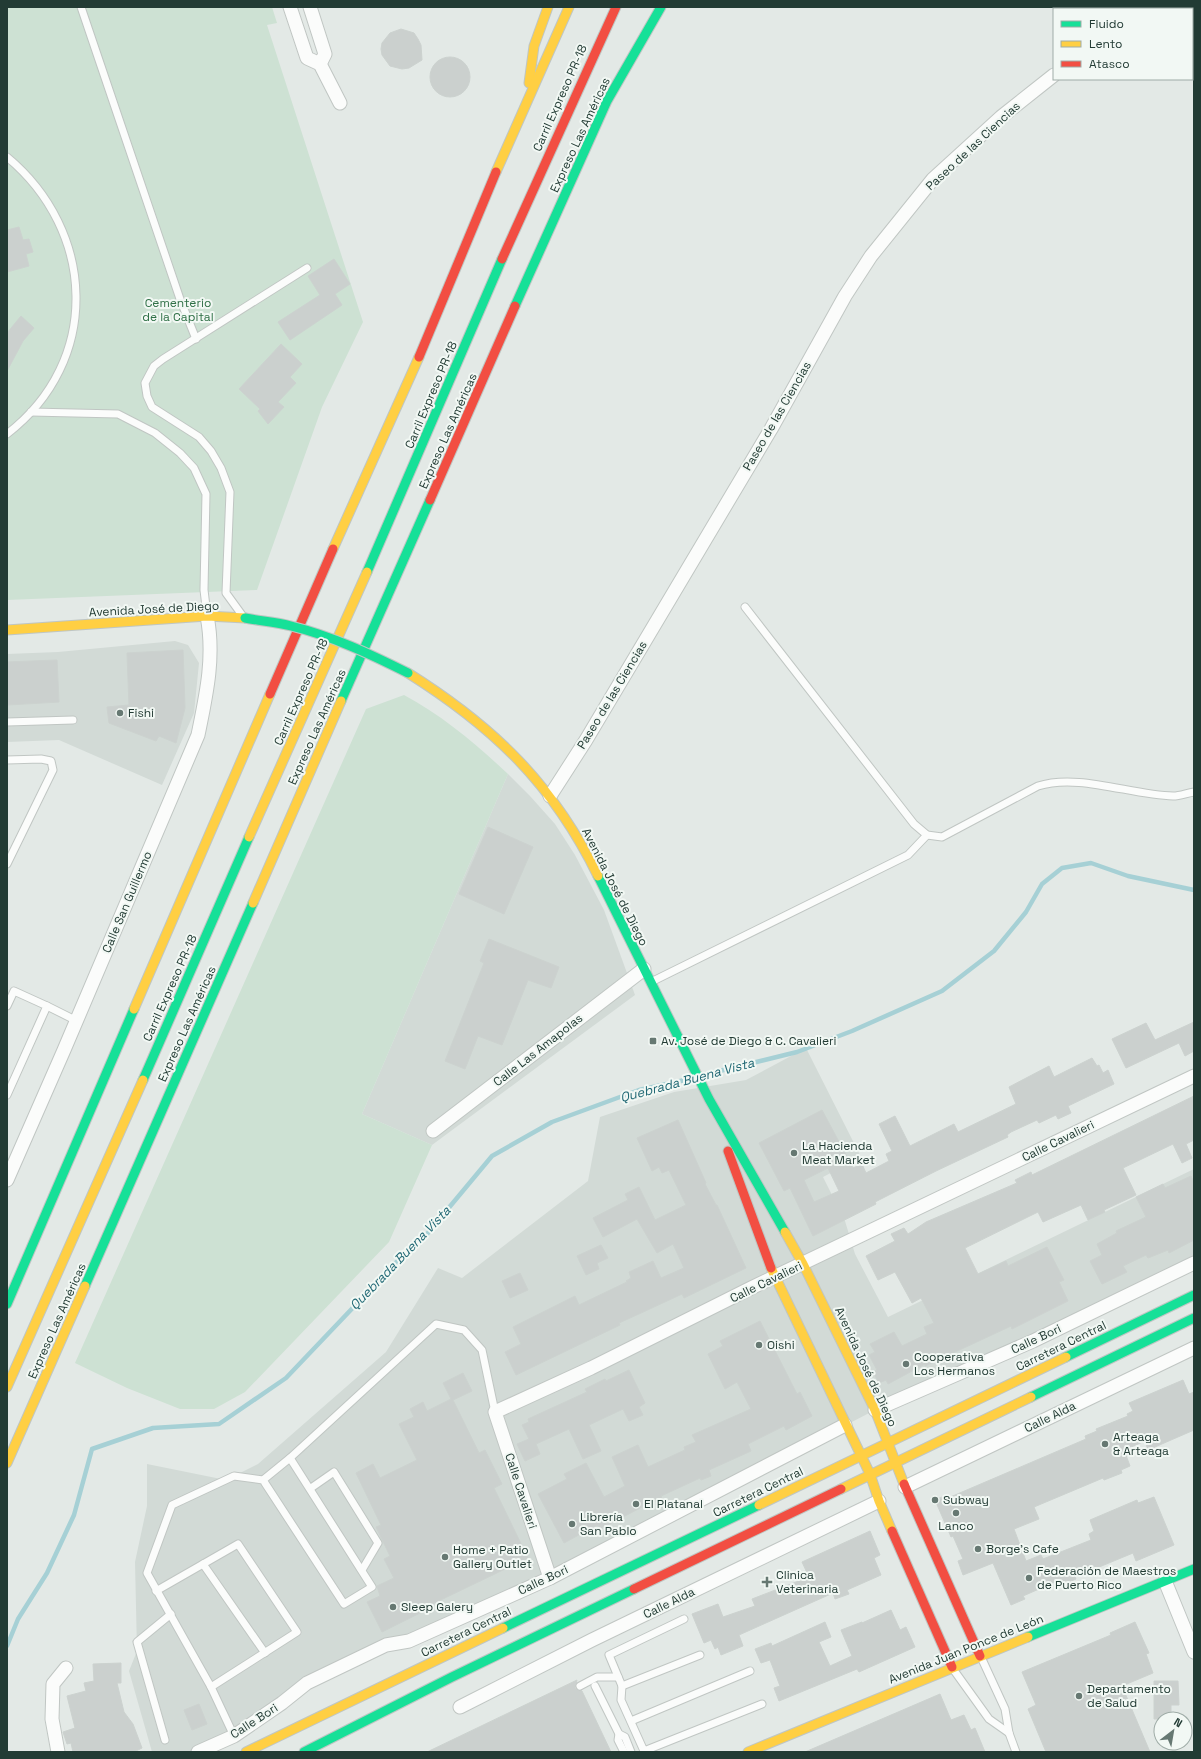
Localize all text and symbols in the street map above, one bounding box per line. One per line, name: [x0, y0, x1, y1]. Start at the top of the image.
legend: [1053, 8, 1193, 80]
text: Fluido: [1089, 16, 1124, 32]
text: Lento: [1089, 36, 1123, 52]
street label: Carril Expreso PR-18: [529, 42, 591, 154]
text: Atasco: [1089, 56, 1130, 72]
street label: Expreso Las Américas: [546, 75, 614, 195]
street label: Paseo de las Ciencias: [922, 98, 1024, 194]
park label: Cementerio de la Capital: [142, 295, 214, 325]
street label: Carril Expreso PR-18: [401, 339, 461, 451]
street label: Paseo de las Ciencias: [739, 359, 815, 473]
street label: Expreso Las Américas: [415, 371, 481, 491]
street label: Avenida José de Diego: [88, 598, 220, 620]
street label: Carril Expreso PR-18: [270, 636, 332, 748]
street label: Paseo de las Ciencias: [573, 638, 651, 752]
street label: Expreso Las Américas: [284, 667, 350, 787]
place label: Fishi: [128, 705, 154, 721]
marker: Fishi: [115, 708, 125, 718]
street label: Avenida José de Diego: [578, 825, 652, 949]
street label: Calle San Guillermo: [98, 849, 156, 955]
street label: Carril Expreso PR-18: [139, 932, 201, 1044]
street label: Expreso Las Américas: [154, 964, 220, 1084]
street label: Calle Las Amapolas: [490, 1010, 586, 1090]
place label: Av. José de Diego & C. Cavalieri: [661, 1033, 837, 1049]
marker: Av. José de Diego & C. Cavalieri: [648, 1036, 658, 1046]
water label: Quebrada Buena Vista: [618, 1054, 756, 1106]
street label: Calle Cavalieri: [1019, 1117, 1097, 1165]
place label: La Hacienda Meat Market: [802, 1138, 875, 1168]
marker: La Hacienda Meat Market: [789, 1148, 799, 1158]
water label: Quebrada Buena Vista: [346, 1202, 454, 1314]
street label: Calle Cavalieri: [727, 1258, 805, 1306]
street label: Expreso Las Américas: [24, 1261, 90, 1381]
street label: Avenida José de Diego: [831, 1304, 901, 1430]
street label: Carretera Central: [1013, 1317, 1109, 1375]
street label: Calle Bori: [1008, 1320, 1064, 1358]
place label: Oishi: [767, 1337, 795, 1353]
marker: Oishi: [754, 1340, 764, 1350]
place label: Cooperativa Los Hermanos: [914, 1349, 995, 1379]
marker: Cooperativa Los Hermanos: [901, 1359, 911, 1369]
street label: Calle Alda: [1021, 1398, 1079, 1436]
place label: Arteaga & Arteaga: [1113, 1429, 1169, 1459]
marker: Arteaga & Arteaga: [1100, 1439, 1110, 1449]
street label: Calle Cavalieri: [501, 1451, 541, 1531]
street label: Carretera Central: [710, 1463, 806, 1521]
place label: Subway: [943, 1492, 989, 1508]
marker: Subway: [930, 1495, 940, 1505]
place label: El Platanal: [644, 1496, 703, 1512]
marker: El Platanal: [631, 1499, 641, 1509]
marker: Lanco: [951, 1508, 961, 1518]
place label: Librería San Pablo: [580, 1509, 637, 1539]
place label: Lanco: [938, 1518, 974, 1534]
marker: Librería San Pablo: [567, 1519, 577, 1529]
place label: Borge's Cafe: [986, 1541, 1059, 1557]
place label: Home + Patio Gallery Outlet: [453, 1542, 532, 1572]
marker: Borge's Cafe: [973, 1544, 983, 1554]
marker: Home + Patio Gallery Outlet: [440, 1552, 450, 1562]
street label: Calle Bori: [515, 1561, 571, 1599]
place label: Federación de Maestros de Puerto Rico: [1037, 1563, 1176, 1593]
place label: Clinica Veterinaria: [776, 1567, 838, 1597]
marker: Federación de Maestros de Puerto Rico: [1024, 1573, 1034, 1583]
marker: Clinica Veterinaria: [761, 1576, 773, 1588]
street label: Calle Alda: [640, 1584, 698, 1622]
place label: Sleep Galery: [401, 1599, 473, 1615]
marker: Sleep Galery: [388, 1602, 398, 1612]
street label: Carretera Central: [418, 1603, 514, 1661]
street label: Avenida Juan Ponce de León: [886, 1611, 1046, 1687]
place label: Departamento de Salud: [1087, 1681, 1171, 1711]
marker: Departamento de Salud: [1074, 1691, 1084, 1701]
street label: Calle Bori: [227, 1700, 281, 1742]
north arrow: [1153, 1711, 1193, 1751]
text: N: [1171, 1715, 1185, 1730]

